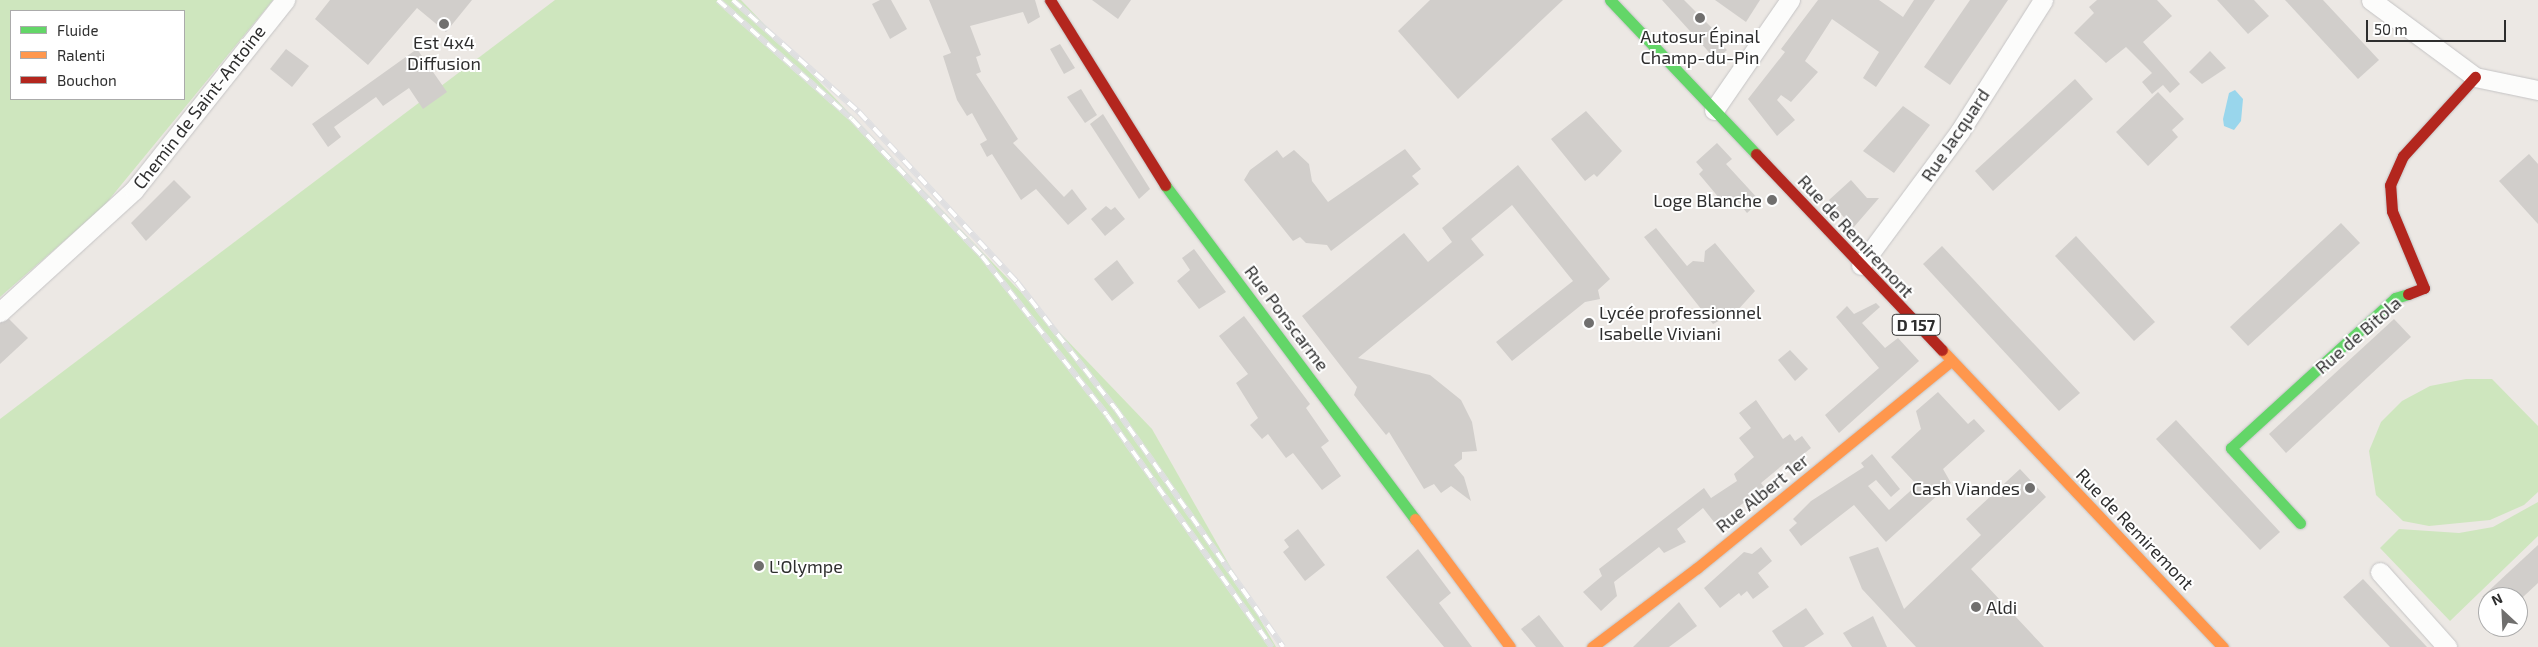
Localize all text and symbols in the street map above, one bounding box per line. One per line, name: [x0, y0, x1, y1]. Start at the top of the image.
legend: [10, 10, 185, 100]
scale bar: [2368, 10, 2508, 42]
marker: Autosur Épinal Champ-du-Pin: [1694, 12, 1706, 24]
marker: Est 4x4 Diffusion: [438, 18, 450, 30]
text: 50 m: [2374, 20, 2408, 38]
text: Fluide: [57, 21, 98, 39]
street label: Chemin de Saint-Antoine: [128, 21, 270, 193]
place label: Autosur Épinal Champ-du-Pin: [1640, 26, 1760, 68]
place label: Est 4x4 Diffusion: [407, 32, 481, 74]
text: Ralenti: [57, 46, 105, 64]
text: Bouchon: [57, 71, 117, 89]
street label: Rue Jacquard: [1916, 84, 1994, 186]
street label: Rue de Remiremont: [1794, 170, 1918, 302]
place label: Loge Blanche: [1653, 189, 1762, 211]
marker: Loge Blanche: [1766, 194, 1778, 206]
street label: Rue Ponscarme: [1240, 261, 1334, 375]
street label: Rue de Bitola: [2311, 292, 2405, 378]
place label: Lycée professionnel Isabelle Viviani: [1599, 302, 1761, 344]
road number: D 157: [1891, 312, 1941, 338]
marker: Lycée professionnel Isabelle Viviani: [1583, 317, 1595, 329]
street label: Rue Albert 1er: [1711, 449, 1813, 537]
street label: Rue de Remiremont: [2072, 464, 2198, 594]
place label: Cash Viandes: [1911, 477, 2020, 499]
marker: Cash Viandes: [2024, 482, 2036, 494]
place label: L'Olympe: [769, 555, 843, 577]
marker: L'Olympe: [753, 560, 765, 572]
north arrow: [2478, 587, 2528, 637]
text: N: [2489, 589, 2505, 609]
place label: Aldi: [1986, 596, 2017, 618]
marker: Aldi: [1970, 601, 1982, 613]

